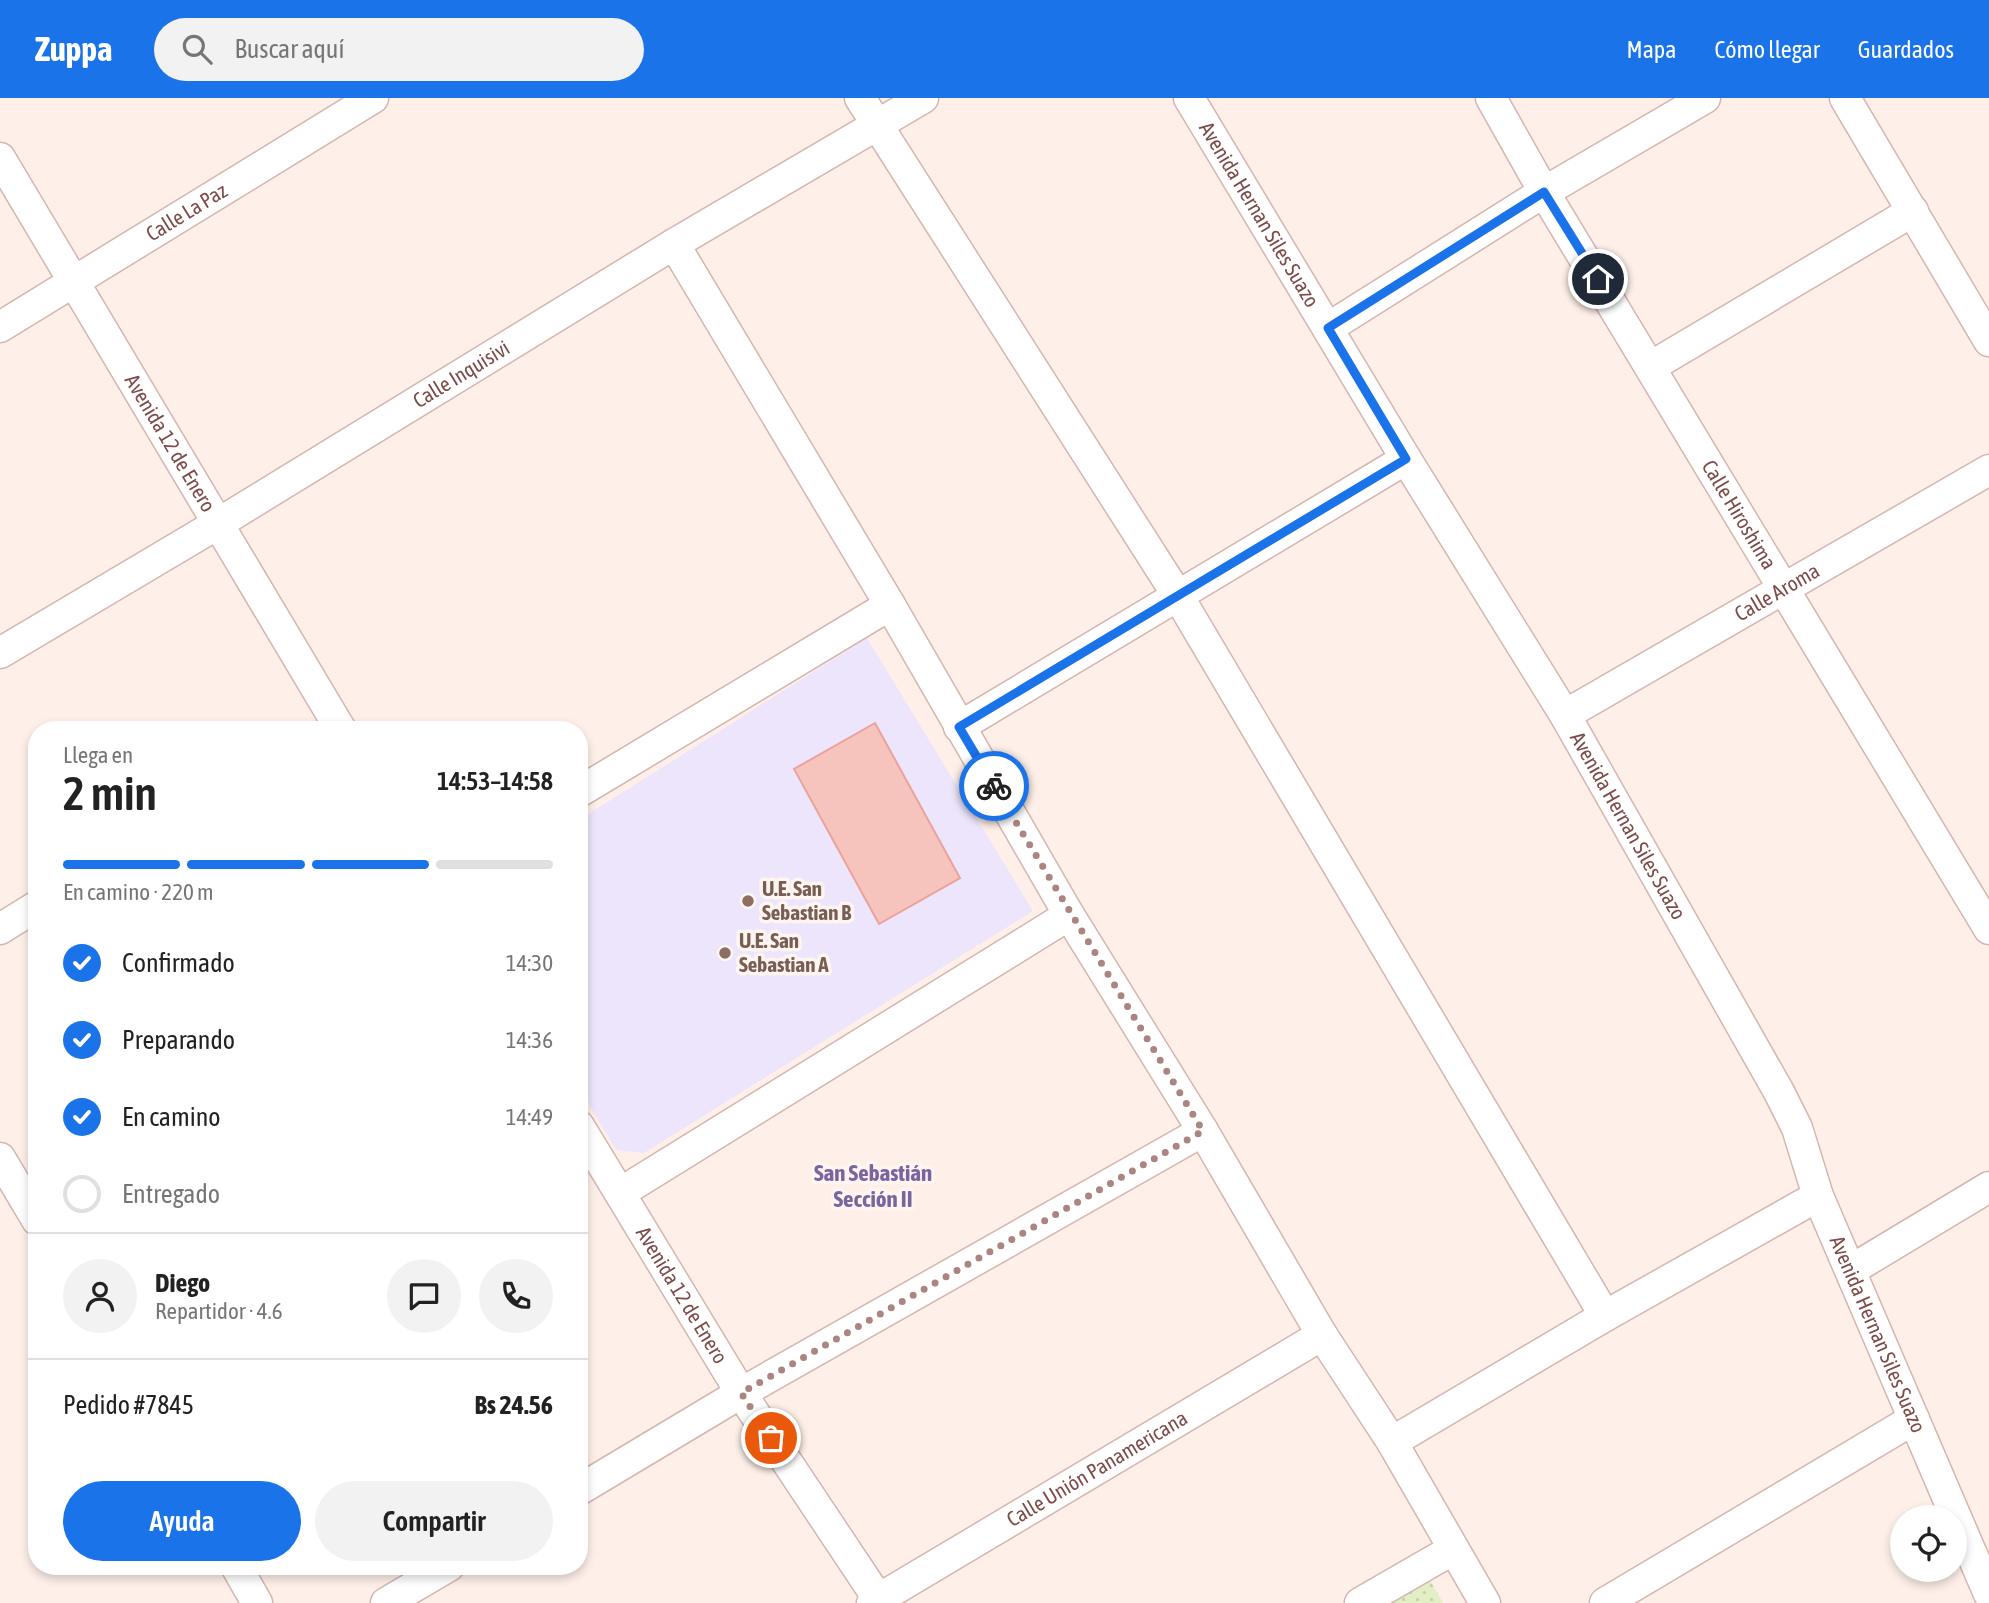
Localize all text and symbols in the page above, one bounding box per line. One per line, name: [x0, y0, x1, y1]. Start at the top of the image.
search box: [154, 18, 644, 81]
text: Zuppa: [35, 30, 112, 68]
icon: search: [178, 30, 216, 68]
text: Buscar aquí: [234, 34, 344, 64]
text: Mapa: [1627, 36, 1676, 63]
text: Cómo llegar: [1714, 36, 1820, 63]
text: Guardados: [1858, 36, 1954, 63]
street label: Avenida Hernan Siles Suazo: [1195, 117, 1325, 311]
street label: Calle La Paz: [141, 177, 231, 245]
pin: [1568, 249, 1628, 309]
icon: home: [1579, 260, 1617, 298]
street label: Calle Inquisivi: [408, 335, 514, 412]
street label: Avenida 12 de Enero: [121, 370, 221, 516]
street label: Calle Hiroshima: [1698, 455, 1782, 573]
street label: Calle Aroma: [1730, 558, 1823, 625]
street label: Avenida Hernan Siles Suazo: [1566, 727, 1691, 923]
text: Llega en: [63, 742, 133, 768]
courier: [959, 751, 1029, 821]
text: 14:53–14:58: [437, 766, 553, 796]
text: 2 min: [63, 767, 157, 820]
icon: bike: [975, 767, 1013, 805]
place label: U.E. San Sebastian B: [762, 876, 851, 924]
text: En camino · 220 m: [63, 879, 214, 905]
marker: U.E. San Sebastian B: [740, 893, 756, 909]
place label: U.E. San Sebastian A: [739, 928, 829, 976]
icon: check: [63, 944, 101, 982]
marker: U.E. San Sebastian A: [717, 945, 733, 961]
text: Confirmado: [122, 948, 235, 978]
text: 14:30: [506, 950, 553, 976]
icon: check: [63, 1021, 101, 1059]
text: Preparando: [122, 1025, 235, 1055]
text: 14:36: [506, 1027, 553, 1053]
icon: check: [63, 1098, 101, 1136]
text: En camino: [122, 1102, 221, 1132]
text: 14:49: [506, 1104, 553, 1130]
district label: San Sebastián Sección II: [814, 1160, 932, 1212]
text: Entregado: [122, 1179, 220, 1209]
street label: Avenida 12 de Enero: [632, 1222, 733, 1368]
street label: Avenida Hernan Siles Suazo: [1826, 1232, 1931, 1436]
button: person: [63, 1259, 137, 1333]
button: chat: [387, 1259, 461, 1333]
button: phone: [479, 1259, 553, 1333]
text: Diego: [155, 1268, 210, 1298]
text: Repartidor · 4.6: [155, 1298, 282, 1324]
text: Pedido #7845: [63, 1390, 194, 1420]
text: Bs 24.56: [474, 1390, 553, 1420]
street label: Calle Unión Panamericana: [1002, 1405, 1191, 1531]
pin: [741, 1408, 801, 1468]
icon: bag: [752, 1419, 790, 1457]
button: Ayuda: [63, 1481, 301, 1561]
button: Compartir: [315, 1481, 553, 1561]
map controls: [1890, 1505, 1967, 1582]
button: locate: [1890, 1505, 1967, 1582]

